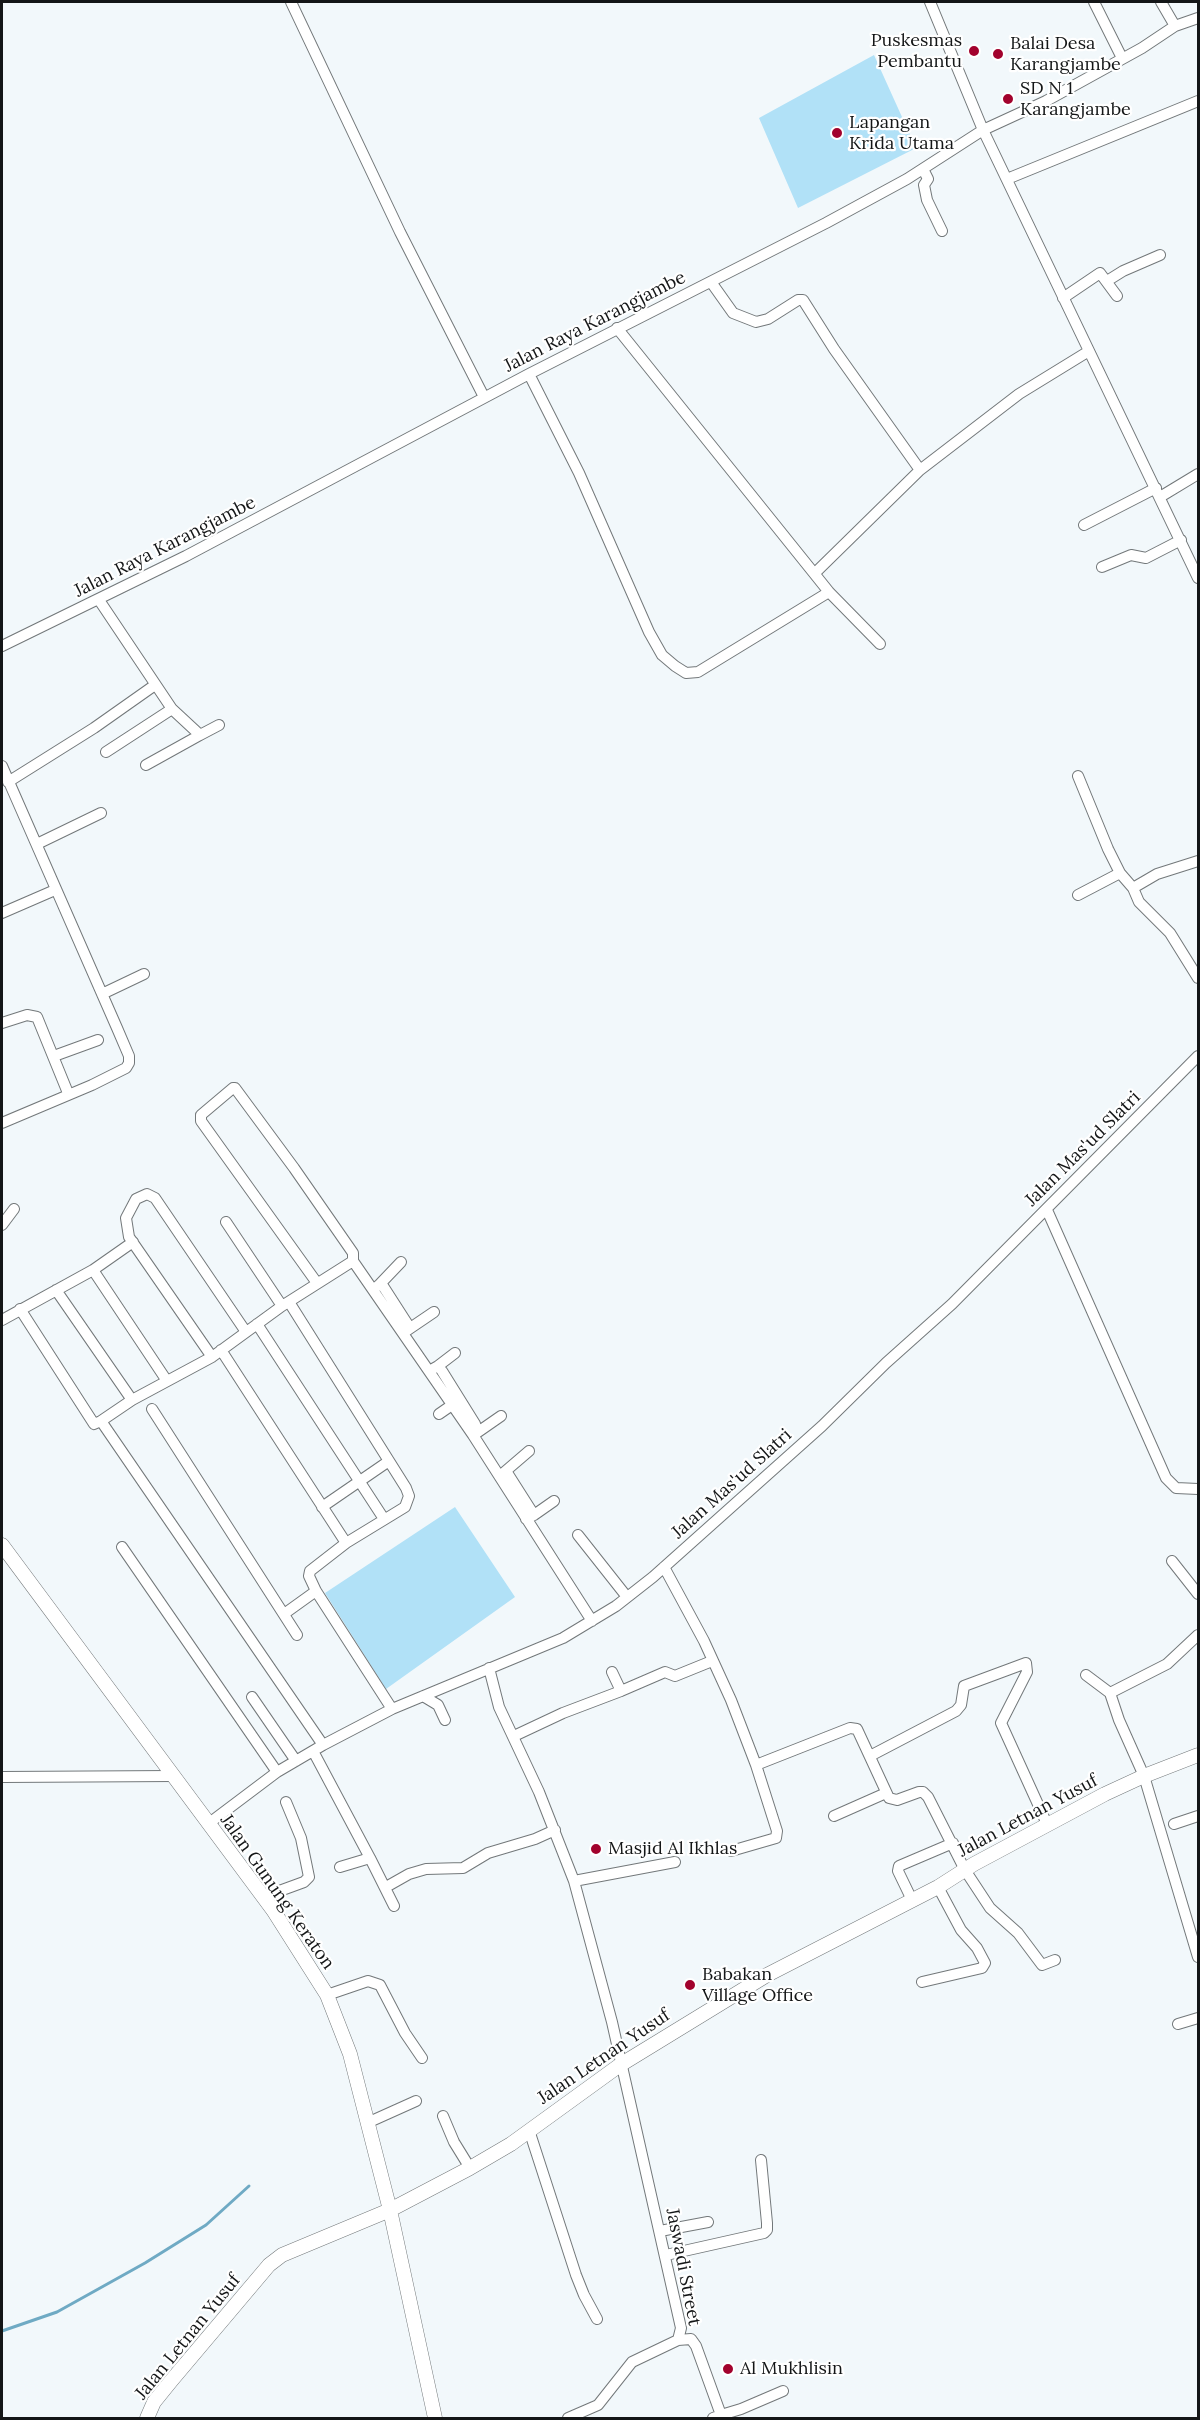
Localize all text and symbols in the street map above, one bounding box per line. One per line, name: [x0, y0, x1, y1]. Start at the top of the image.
place label: Puskesmas Pembantu: [871, 30, 962, 72]
place label: Balai Desa Karangjambe: [1010, 33, 1121, 76]
marker: Puskesmas Pembantu: [967, 44, 981, 58]
marker: Balai Desa Karangjambe: [991, 47, 1005, 61]
place label: SD N 1 Karangjambe: [1020, 78, 1131, 121]
marker: SD N 1 Karangjambe: [1001, 92, 1015, 106]
place label: Lapangan Krida Utama: [849, 112, 954, 154]
marker: Lapangan Krida Utama: [830, 126, 844, 140]
street label: Jalan Raya Karangjambe: [501, 267, 689, 377]
street label: Jalan Raya Karangjambe: [71, 492, 259, 602]
street label: Jalan Mas'ud Slatri: [1021, 1087, 1145, 1211]
street label: Jalan Mas'ud Slatri: [668, 1425, 796, 1543]
street label: Jalan Letnan Yusuf: [955, 1770, 1101, 1862]
street label: Jalan Gunung Keraton: [215, 1810, 339, 1974]
place label: Masjid Al Ikhlas: [608, 1838, 737, 1860]
marker: Masjid Al Ikhlas: [589, 1842, 603, 1856]
place label: Babakan Village Office: [702, 1964, 813, 2006]
marker: Babakan Village Office: [683, 1978, 697, 1992]
street label: Jalan Letnan Yusuf: [534, 2005, 674, 2109]
street label: Jaswadi Street: [661, 2206, 705, 2328]
street label: Jalan Letnan Yusuf: [131, 2270, 245, 2404]
place label: Al Mukhlisin: [740, 2358, 843, 2380]
marker: Al Mukhlisin: [721, 2362, 735, 2376]

